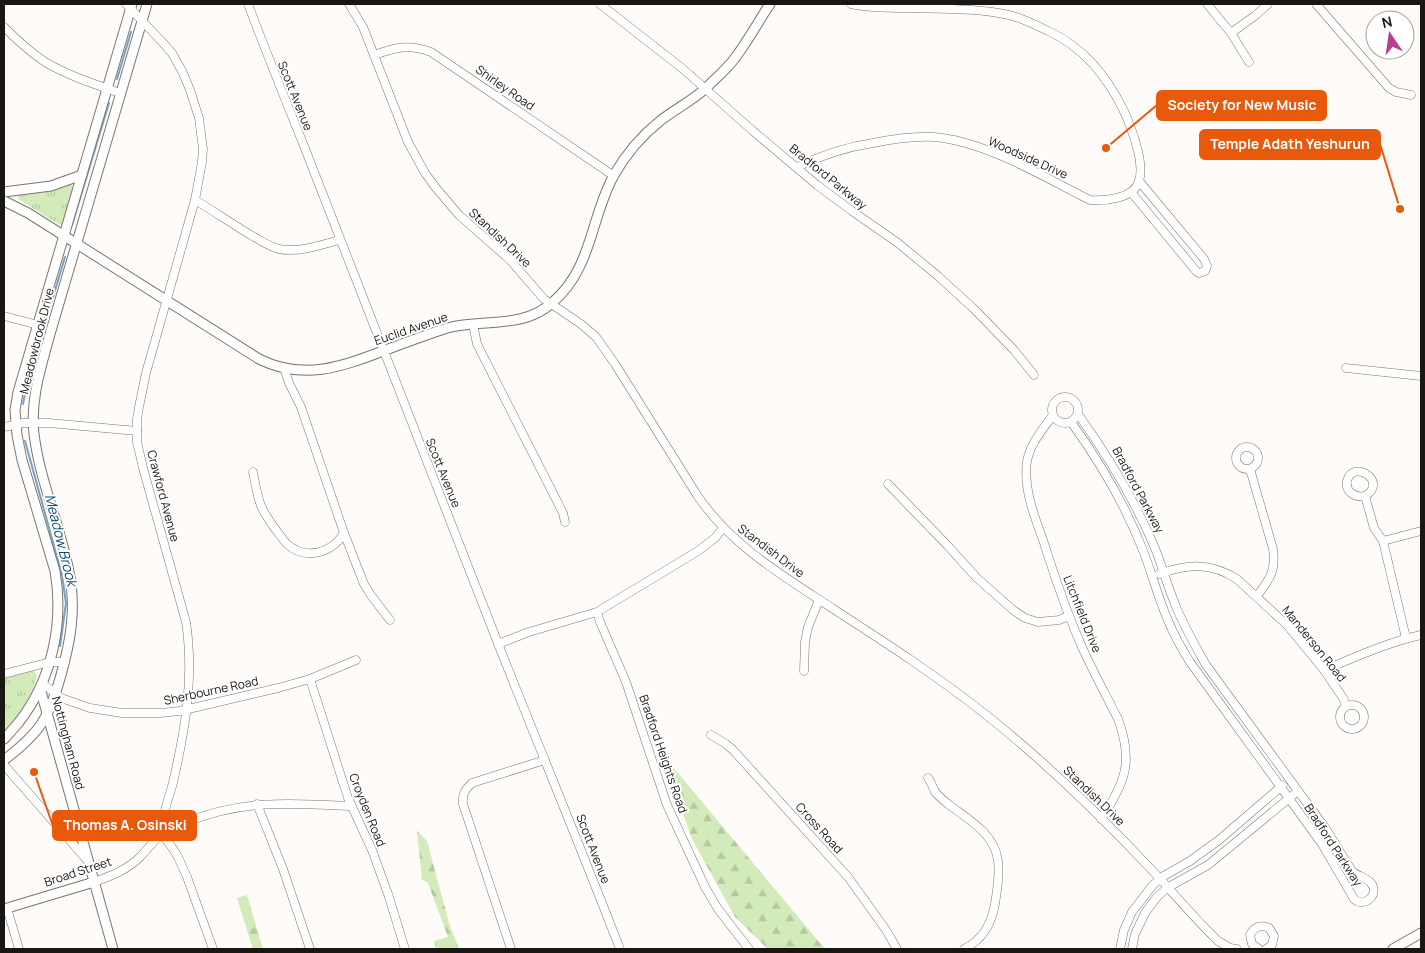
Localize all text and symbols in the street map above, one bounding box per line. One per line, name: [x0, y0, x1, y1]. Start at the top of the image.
north arrow: [1365, 10, 1415, 60]
text: N: [1380, 11, 1394, 32]
street label: Scott Avenue: [274, 59, 317, 133]
street label: Shirley Road: [472, 61, 538, 114]
callout: Society for New Music: [1157, 91, 1326, 120]
text: Society for New Music: [1167, 95, 1317, 114]
callout: Temple Adath Yeshurun: [1200, 130, 1380, 159]
street label: Woodside Drive: [986, 132, 1071, 183]
text: Temple Adath Yeshurun: [1210, 134, 1370, 153]
street label: Bradford Parkway: [786, 140, 871, 214]
street label: Standish Drive: [465, 204, 535, 271]
street label: Meadowbrook Drive: [15, 286, 58, 396]
street label: Euclid Avenue: [372, 308, 450, 349]
street label: Scott Avenue: [422, 436, 465, 510]
street label: Bradford Parkway: [1109, 444, 1169, 536]
street label: Crawford Avenue: [143, 448, 184, 544]
water label: Meadow Brook: [41, 492, 83, 590]
street label: Standish Drive: [734, 520, 808, 581]
street label: Litchfield Drive: [1059, 573, 1106, 655]
street label: Manderson Road: [1278, 602, 1350, 685]
street label: Sherbourne Road: [162, 672, 260, 709]
street label: Bradford Heights Road: [635, 692, 692, 815]
street label: Nottingham Road: [48, 694, 89, 791]
street label: Standish Drive: [1060, 762, 1129, 829]
street label: Croyden Road: [345, 771, 390, 849]
street label: Cross Road: [792, 798, 847, 857]
street label: Bradford Parkway: [1300, 800, 1367, 890]
callout: Thomas A. Osinski: [53, 811, 196, 840]
street label: Scott Avenue: [572, 812, 615, 886]
text: Thomas A. Osinski: [63, 815, 187, 834]
street label: Broad Street: [42, 853, 114, 890]

